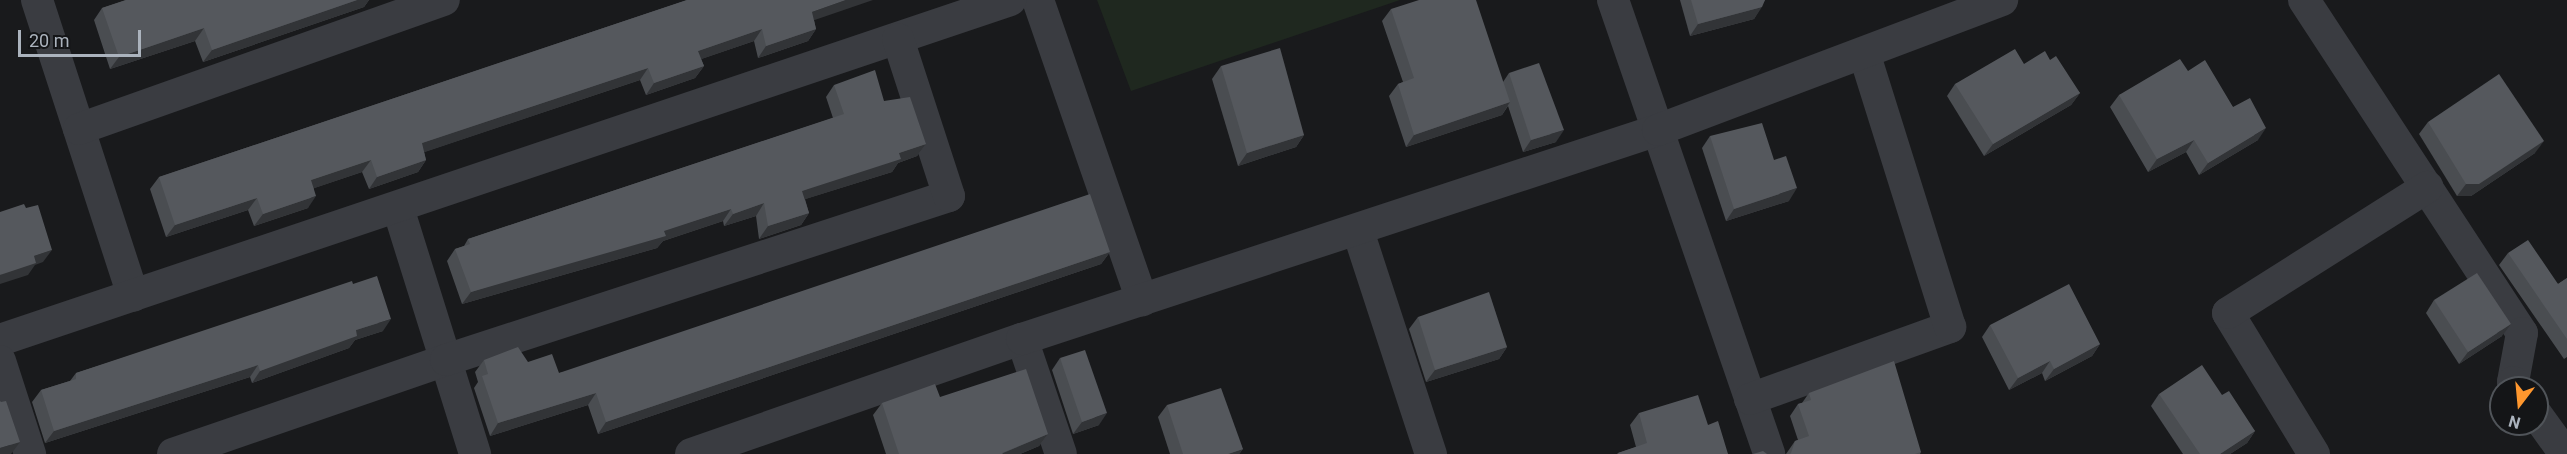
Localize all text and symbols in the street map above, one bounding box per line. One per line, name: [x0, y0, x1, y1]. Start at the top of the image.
scale bar: [21, 18, 144, 56]
text: 20 m: [29, 30, 69, 51]
north arrow: [2489, 376, 2549, 436]
text: N: [2506, 411, 2523, 433]

